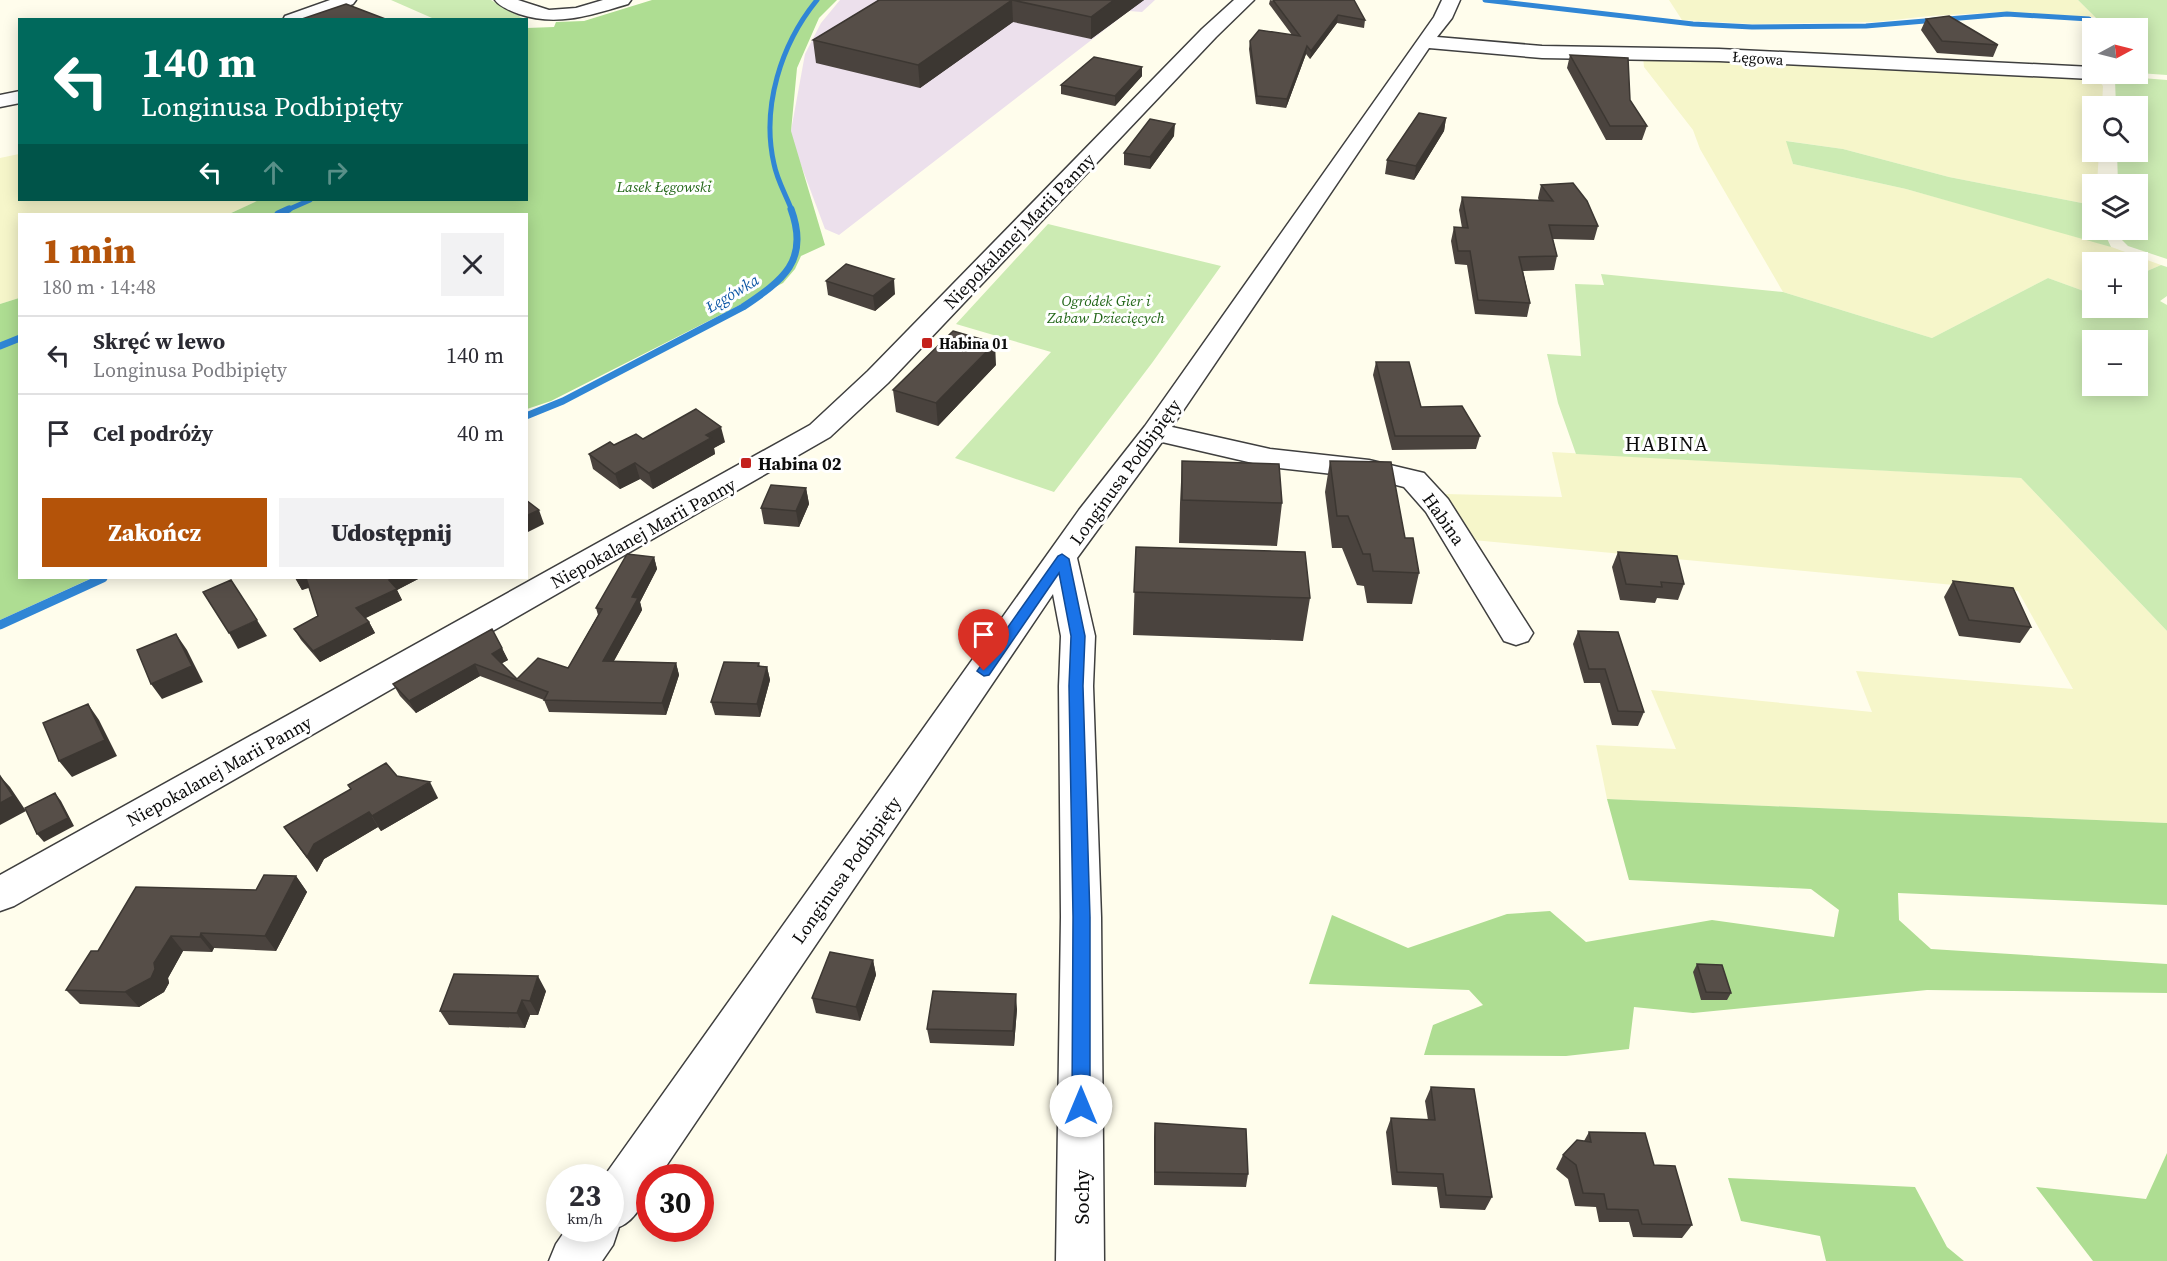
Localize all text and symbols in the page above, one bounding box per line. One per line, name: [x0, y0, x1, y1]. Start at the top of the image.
north arrow: [2082, 18, 2148, 84]
map controls: [2082, 18, 2148, 396]
text: 140 m: [141, 33, 256, 91]
icon: left: [42, 42, 120, 120]
street label: Łęgowa: [1732, 46, 1785, 70]
text: Longinusa Podbipięty: [141, 88, 403, 125]
button: search: [2082, 96, 2148, 162]
street label: Niepokalanej Marii Panny: [938, 147, 1101, 314]
icon: left: [194, 156, 227, 189]
icon: ahead: [257, 156, 290, 189]
icon: right: [320, 156, 353, 189]
button: layers: [2082, 174, 2148, 240]
park label: Lasek Łęgowski: [616, 176, 712, 197]
text: 1 min: [42, 226, 136, 275]
button: close: [441, 233, 504, 296]
button: +: [2082, 252, 2148, 318]
water label: Łęgówka: [700, 268, 763, 318]
text: 180 m · 14:48: [42, 273, 156, 301]
park label: Ogródek Gier i Zabaw Dziecięcych: [1046, 290, 1165, 328]
text: Skręć w lewo: [93, 326, 225, 356]
button: −: [2082, 330, 2148, 396]
place label: Habina 01: [939, 333, 1009, 354]
marker: Habina 01: [920, 336, 934, 350]
icon: left: [42, 339, 75, 372]
text: 140 m: [446, 340, 504, 370]
text: Longinusa Podbipięty: [93, 356, 287, 384]
street label: Longinusa Podbipięty: [1064, 393, 1187, 550]
icon: arrive: [42, 417, 75, 450]
text: Cel podróży: [93, 418, 213, 448]
text: 40 m: [457, 418, 504, 448]
district label: HABINA: [1625, 430, 1709, 458]
place label: Habina 02: [758, 451, 842, 476]
marker: Habina 02: [739, 456, 753, 470]
street label: Niepokalanej Marii Panny: [546, 471, 741, 594]
street label: Habina: [1417, 488, 1472, 551]
button: Zakończ: [42, 498, 267, 567]
button: Udostępnij: [279, 498, 504, 567]
pin: [958, 609, 1009, 671]
icon: arrive: [967, 618, 1000, 651]
street label: Niepokalanej Marii Panny: [122, 709, 317, 832]
street label: Longinusa Podbipięty: [786, 791, 907, 949]
position arrow: [1049, 1074, 1113, 1138]
speed limit sign: 30: [636, 1164, 714, 1242]
street label: Sochy: [1067, 1169, 1096, 1225]
text: 23: [569, 1175, 601, 1216]
text: km/h: [567, 1208, 603, 1229]

